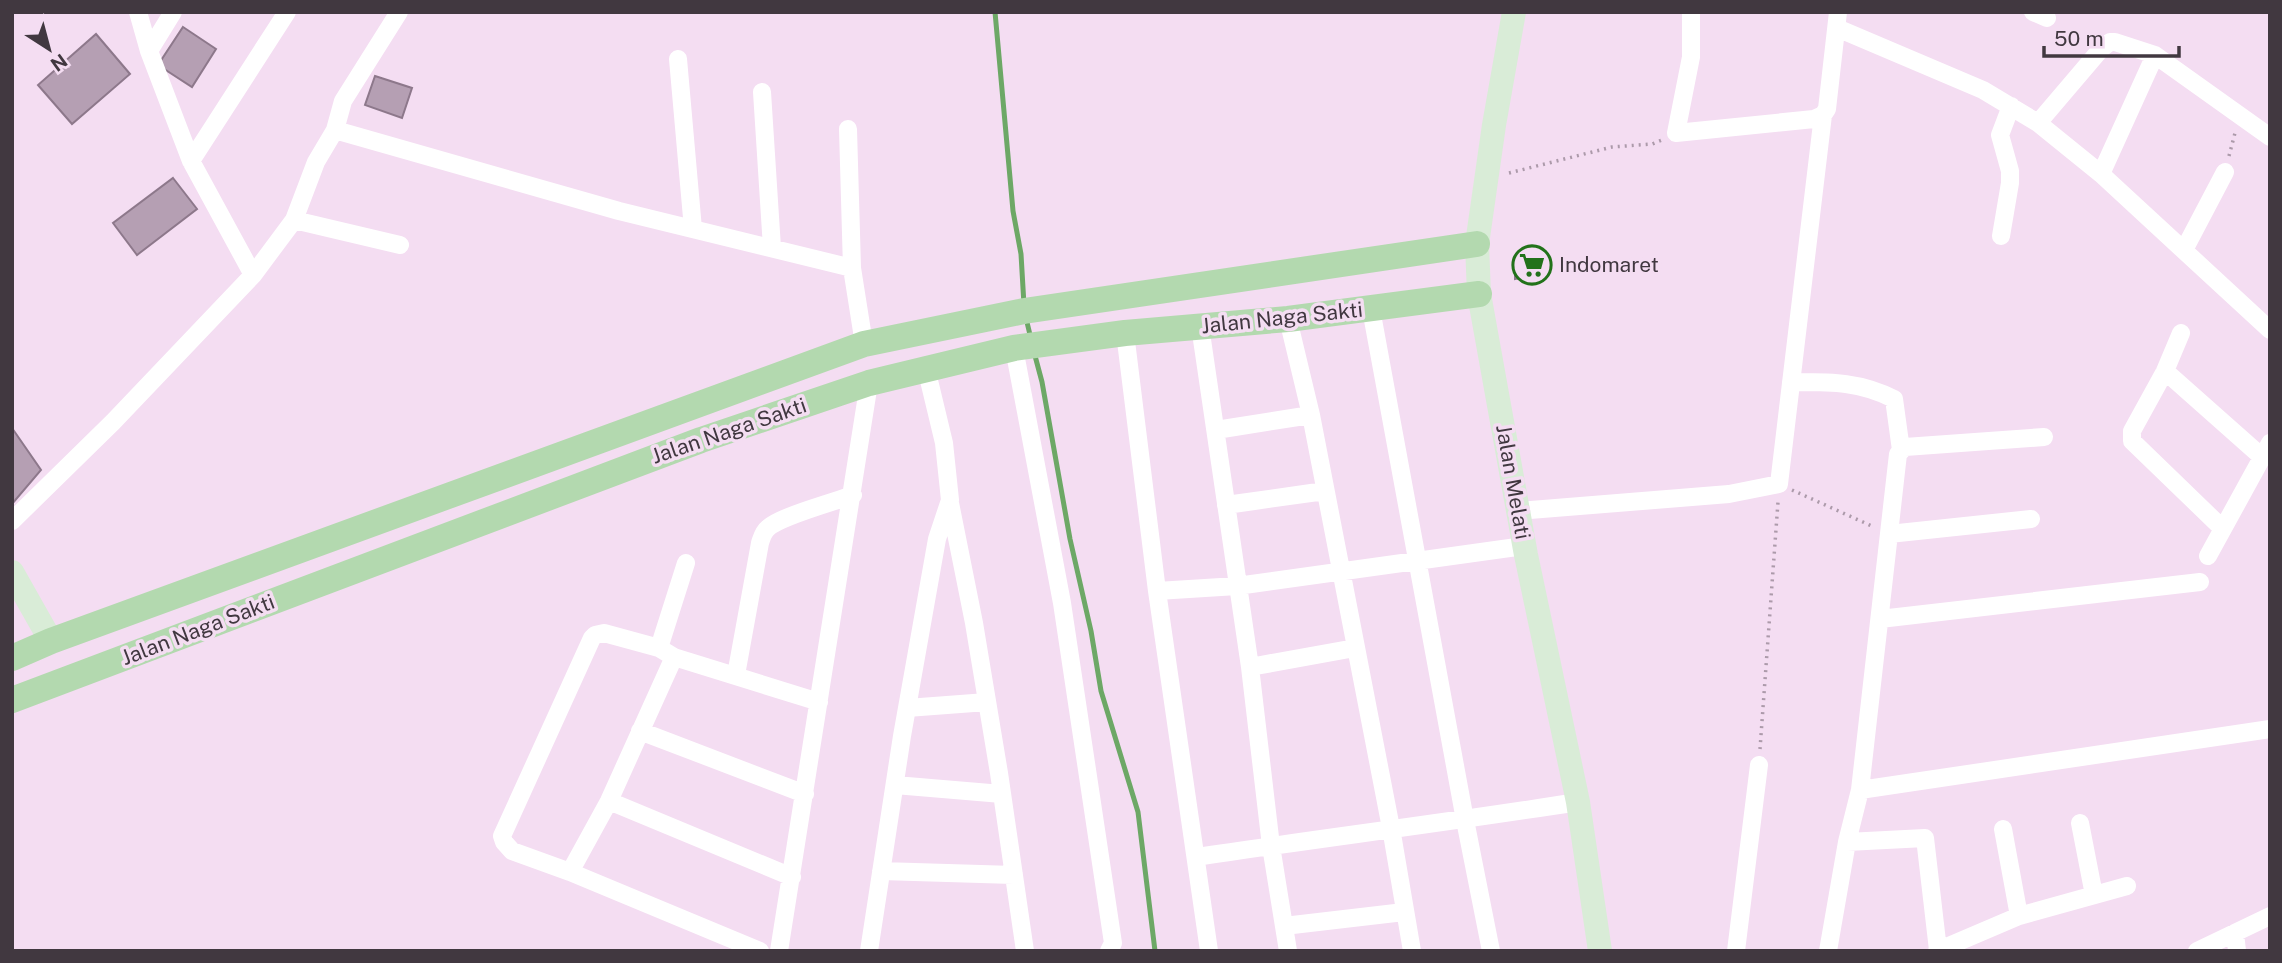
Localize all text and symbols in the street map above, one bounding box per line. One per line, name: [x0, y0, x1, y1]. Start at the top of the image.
north arrow: [14, 14, 84, 84]
scale bar: [2044, 14, 2179, 58]
text: 50 m: [2054, 26, 2104, 51]
text: N: [47, 49, 71, 76]
supermarket icon: Indomaret: [1511, 244, 1553, 286]
place label: Indomaret: [1559, 252, 1659, 277]
street label: Jalan Naga Sakti: [1200, 297, 1364, 338]
street label: Jalan Naga Sakti: [648, 392, 810, 469]
street label: Jalan Melati: [1491, 423, 1536, 541]
street label: Jalan Naga Sakti: [118, 589, 278, 670]

